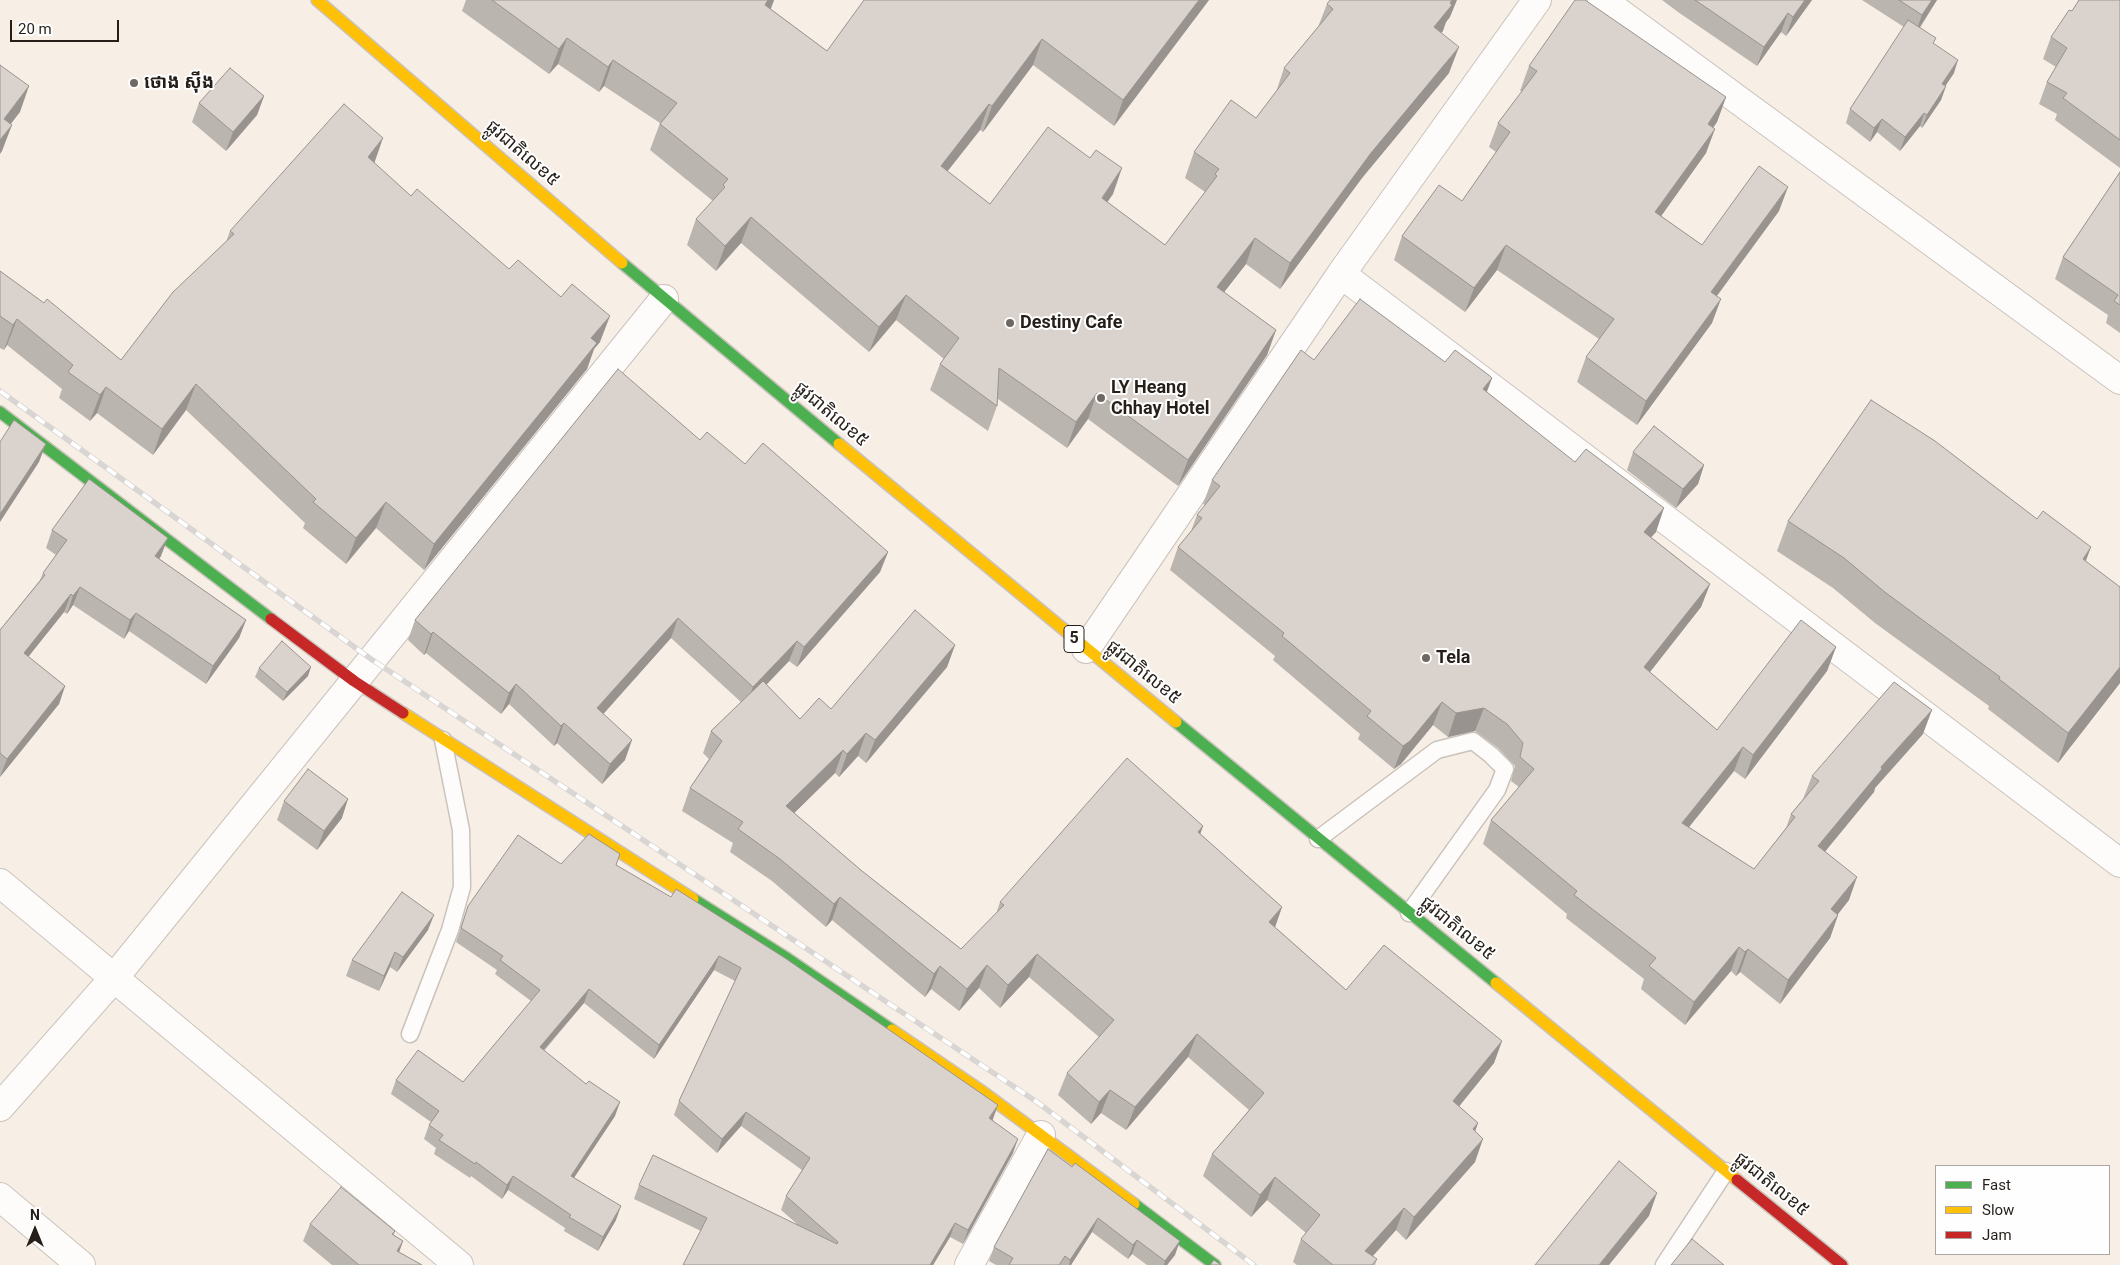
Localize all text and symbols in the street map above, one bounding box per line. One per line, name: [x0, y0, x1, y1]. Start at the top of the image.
scale bar: [12, 10, 121, 42]
text: 20 m: [18, 20, 52, 38]
place label: ថោង ស៊ីង: [144, 72, 214, 94]
marker: ថោង ស៊ីង: [128, 77, 140, 89]
street label: ផ្លូវជាតិលេខ៥: [481, 116, 563, 192]
place label: Destiny Cafe: [1020, 312, 1123, 334]
marker: Destiny Cafe: [1004, 317, 1016, 329]
place label: LY Heang Chhay Hotel: [1111, 377, 1209, 419]
street label: ផ្លូវជាតិលេខ៥: [790, 378, 872, 452]
marker: LY Heang Chhay Hotel: [1095, 392, 1107, 404]
road number: 5: [1064, 626, 1084, 652]
street label: ផ្លូវជាតិលេខ៥: [1101, 636, 1185, 710]
place label: Tela: [1436, 647, 1470, 669]
marker: Tela: [1420, 652, 1432, 664]
street label: ផ្លូវជាតិលេខ៥: [1415, 892, 1499, 966]
street label: ផ្លូវជាតិលេខ៥: [1729, 1148, 1813, 1222]
legend: [1935, 1165, 2110, 1255]
text: Fast: [1982, 1176, 2011, 1194]
text: Slow: [1982, 1201, 2014, 1219]
north arrow: [10, 1205, 60, 1255]
text: N: [30, 1207, 40, 1223]
text: Jam: [1982, 1226, 2012, 1244]

